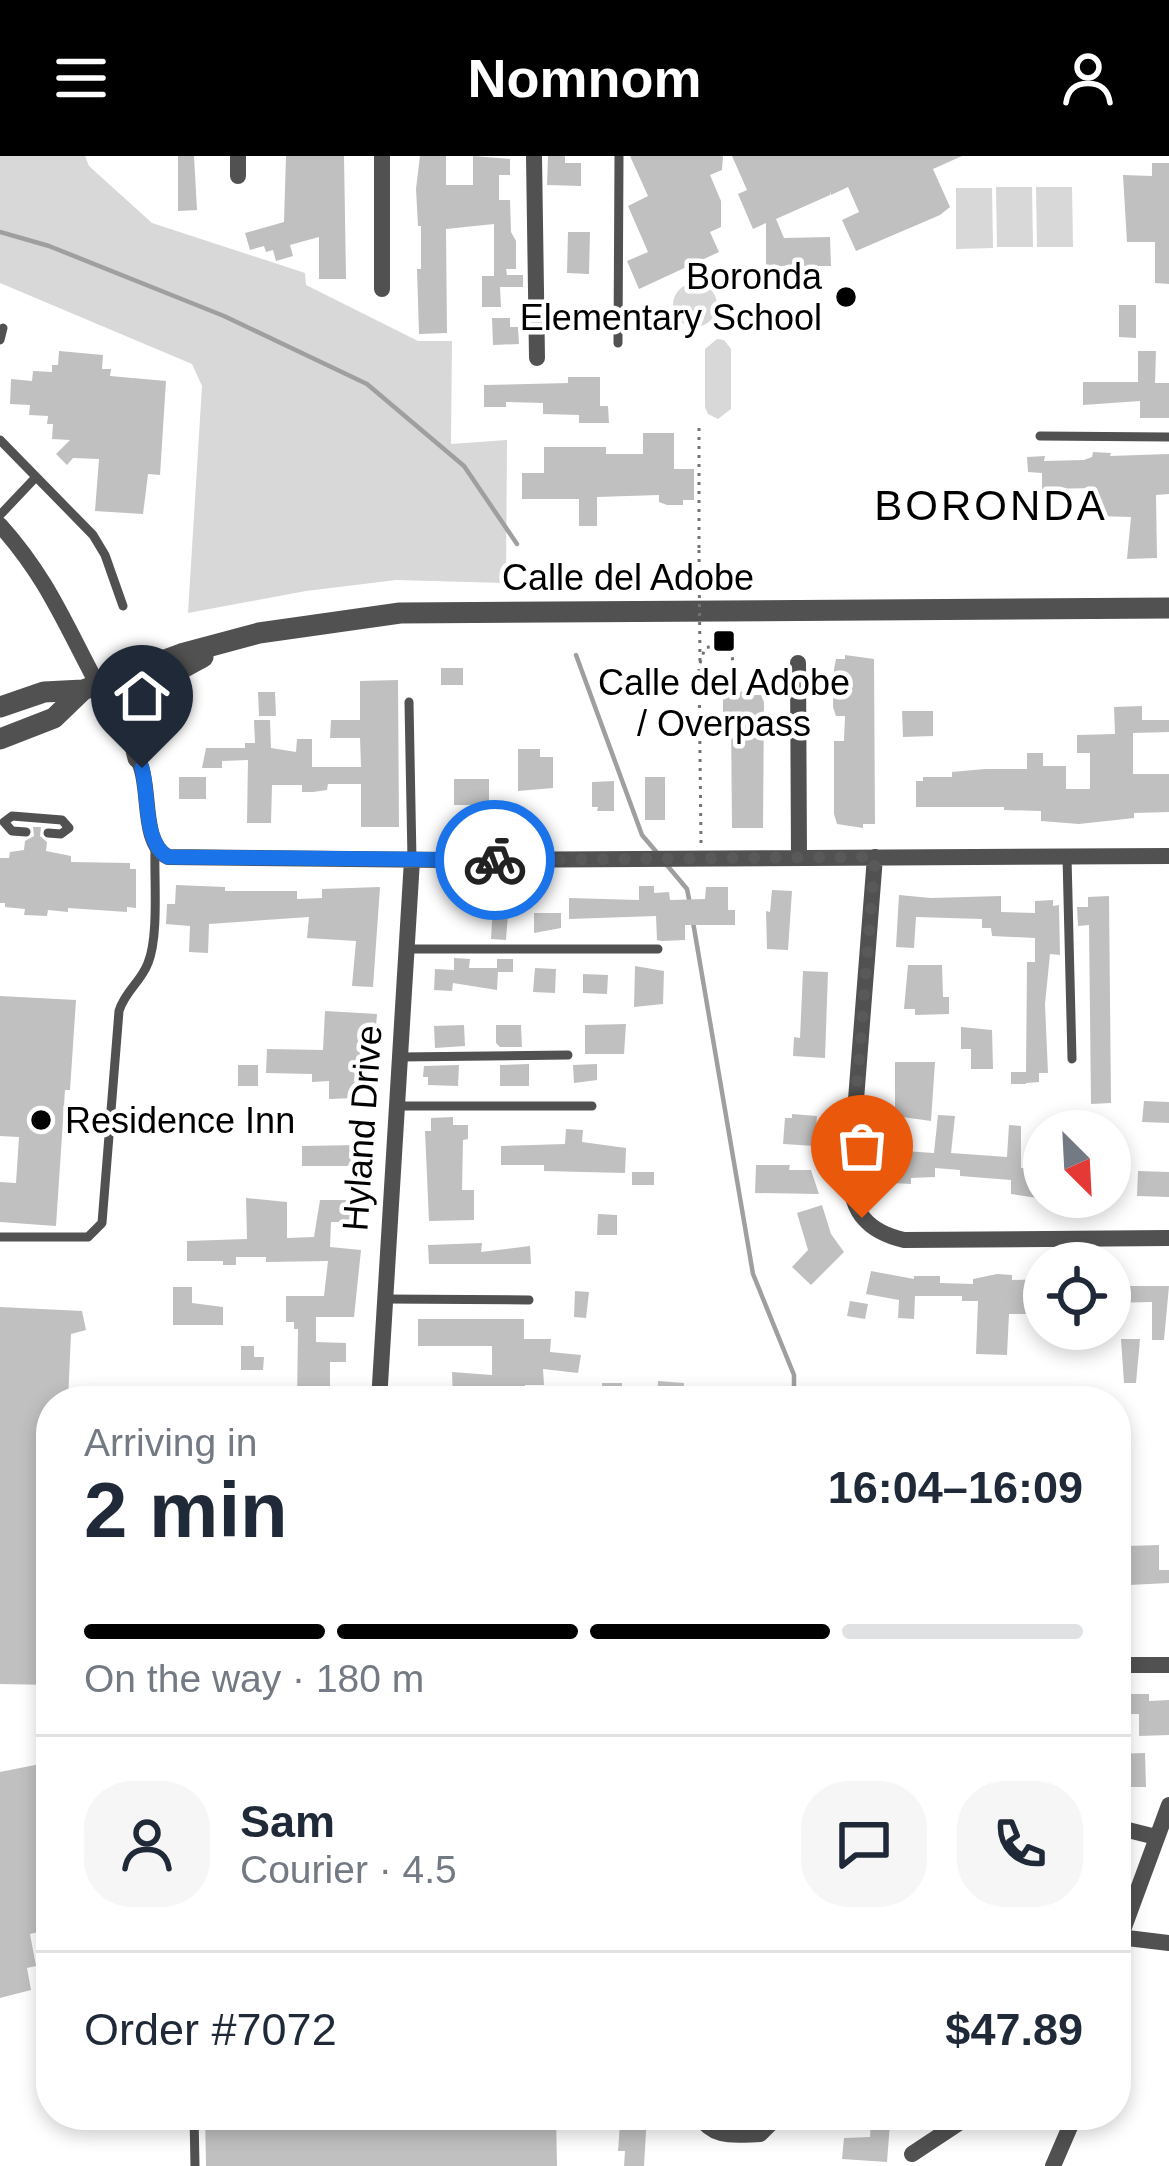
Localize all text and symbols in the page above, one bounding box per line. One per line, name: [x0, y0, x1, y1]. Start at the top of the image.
icon: menu: [48, 45, 114, 111]
icon: person: [1055, 45, 1121, 111]
text: Nomnom: [468, 48, 701, 108]
place label: Boronda Elementary School: [520, 256, 823, 338]
marker: Boronda Elementary School: [833, 284, 859, 310]
district label: BORONDA: [874, 482, 1108, 529]
street label: Calle del Adobe: [502, 557, 754, 598]
marker: Calle del Adobe / Overpass: [711, 628, 737, 654]
pin: [91, 645, 193, 768]
place label: Calle del Adobe / Overpass: [598, 662, 850, 744]
icon: home: [109, 663, 175, 729]
courier: [435, 800, 555, 920]
icon: bike: [462, 827, 528, 893]
street label: Hyland Drive: [334, 1024, 390, 1232]
pin: [811, 1095, 913, 1218]
place label: Residence Inn: [65, 1100, 295, 1141]
marker: Residence Inn: [28, 1107, 54, 1133]
north arrow: [1023, 1110, 1131, 1218]
map controls: [1023, 1110, 1131, 1350]
icon: bag: [829, 1113, 895, 1179]
button: locate: [1023, 1242, 1131, 1350]
text: Arriving in: [84, 1421, 257, 1464]
text: 16:04–16:09: [828, 1462, 1083, 1513]
text: 2 min: [84, 1466, 288, 1554]
text: On the way · 180 m: [84, 1657, 424, 1700]
button: person: [84, 1781, 210, 1907]
button: chat: [801, 1781, 927, 1907]
button: phone: [957, 1781, 1083, 1907]
text: Sam: [240, 1796, 335, 1847]
text: Courier · 4.5: [240, 1848, 457, 1891]
text: Order #7072: [84, 2004, 337, 2055]
text: $47.89: [945, 2004, 1083, 2055]

